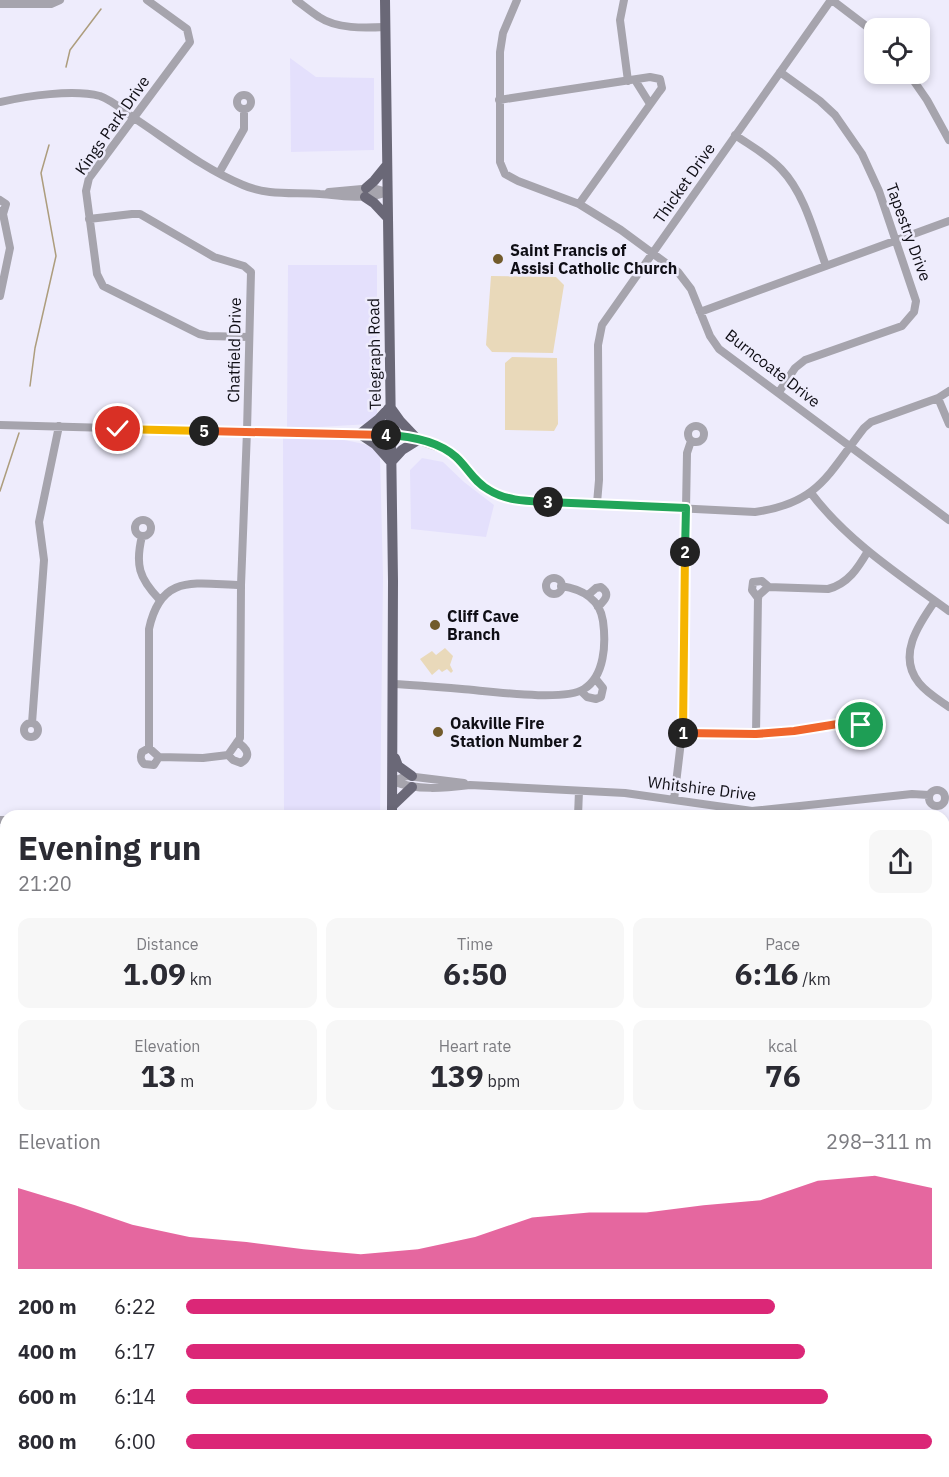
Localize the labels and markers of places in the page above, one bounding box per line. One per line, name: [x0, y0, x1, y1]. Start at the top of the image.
place label: Saint Francis of Assisi Catholic Church: [510, 240, 677, 278]
marker: Saint Francis of Assisi Catholic Church: [491, 252, 505, 266]
pin: [92, 403, 143, 454]
pin: 5: [189, 416, 219, 446]
pin: 4: [371, 420, 401, 450]
pin: 3: [533, 487, 563, 517]
pin: 2: [670, 537, 700, 567]
place label: Cliff Cave Branch: [447, 606, 519, 644]
marker: Cliff Cave Branch: [428, 618, 442, 632]
pin: [835, 699, 886, 750]
place label: Oakville Fire Station Number 2: [450, 713, 582, 751]
pin: 1: [668, 718, 698, 748]
marker: Oakville Fire Station Number 2: [431, 725, 445, 739]

